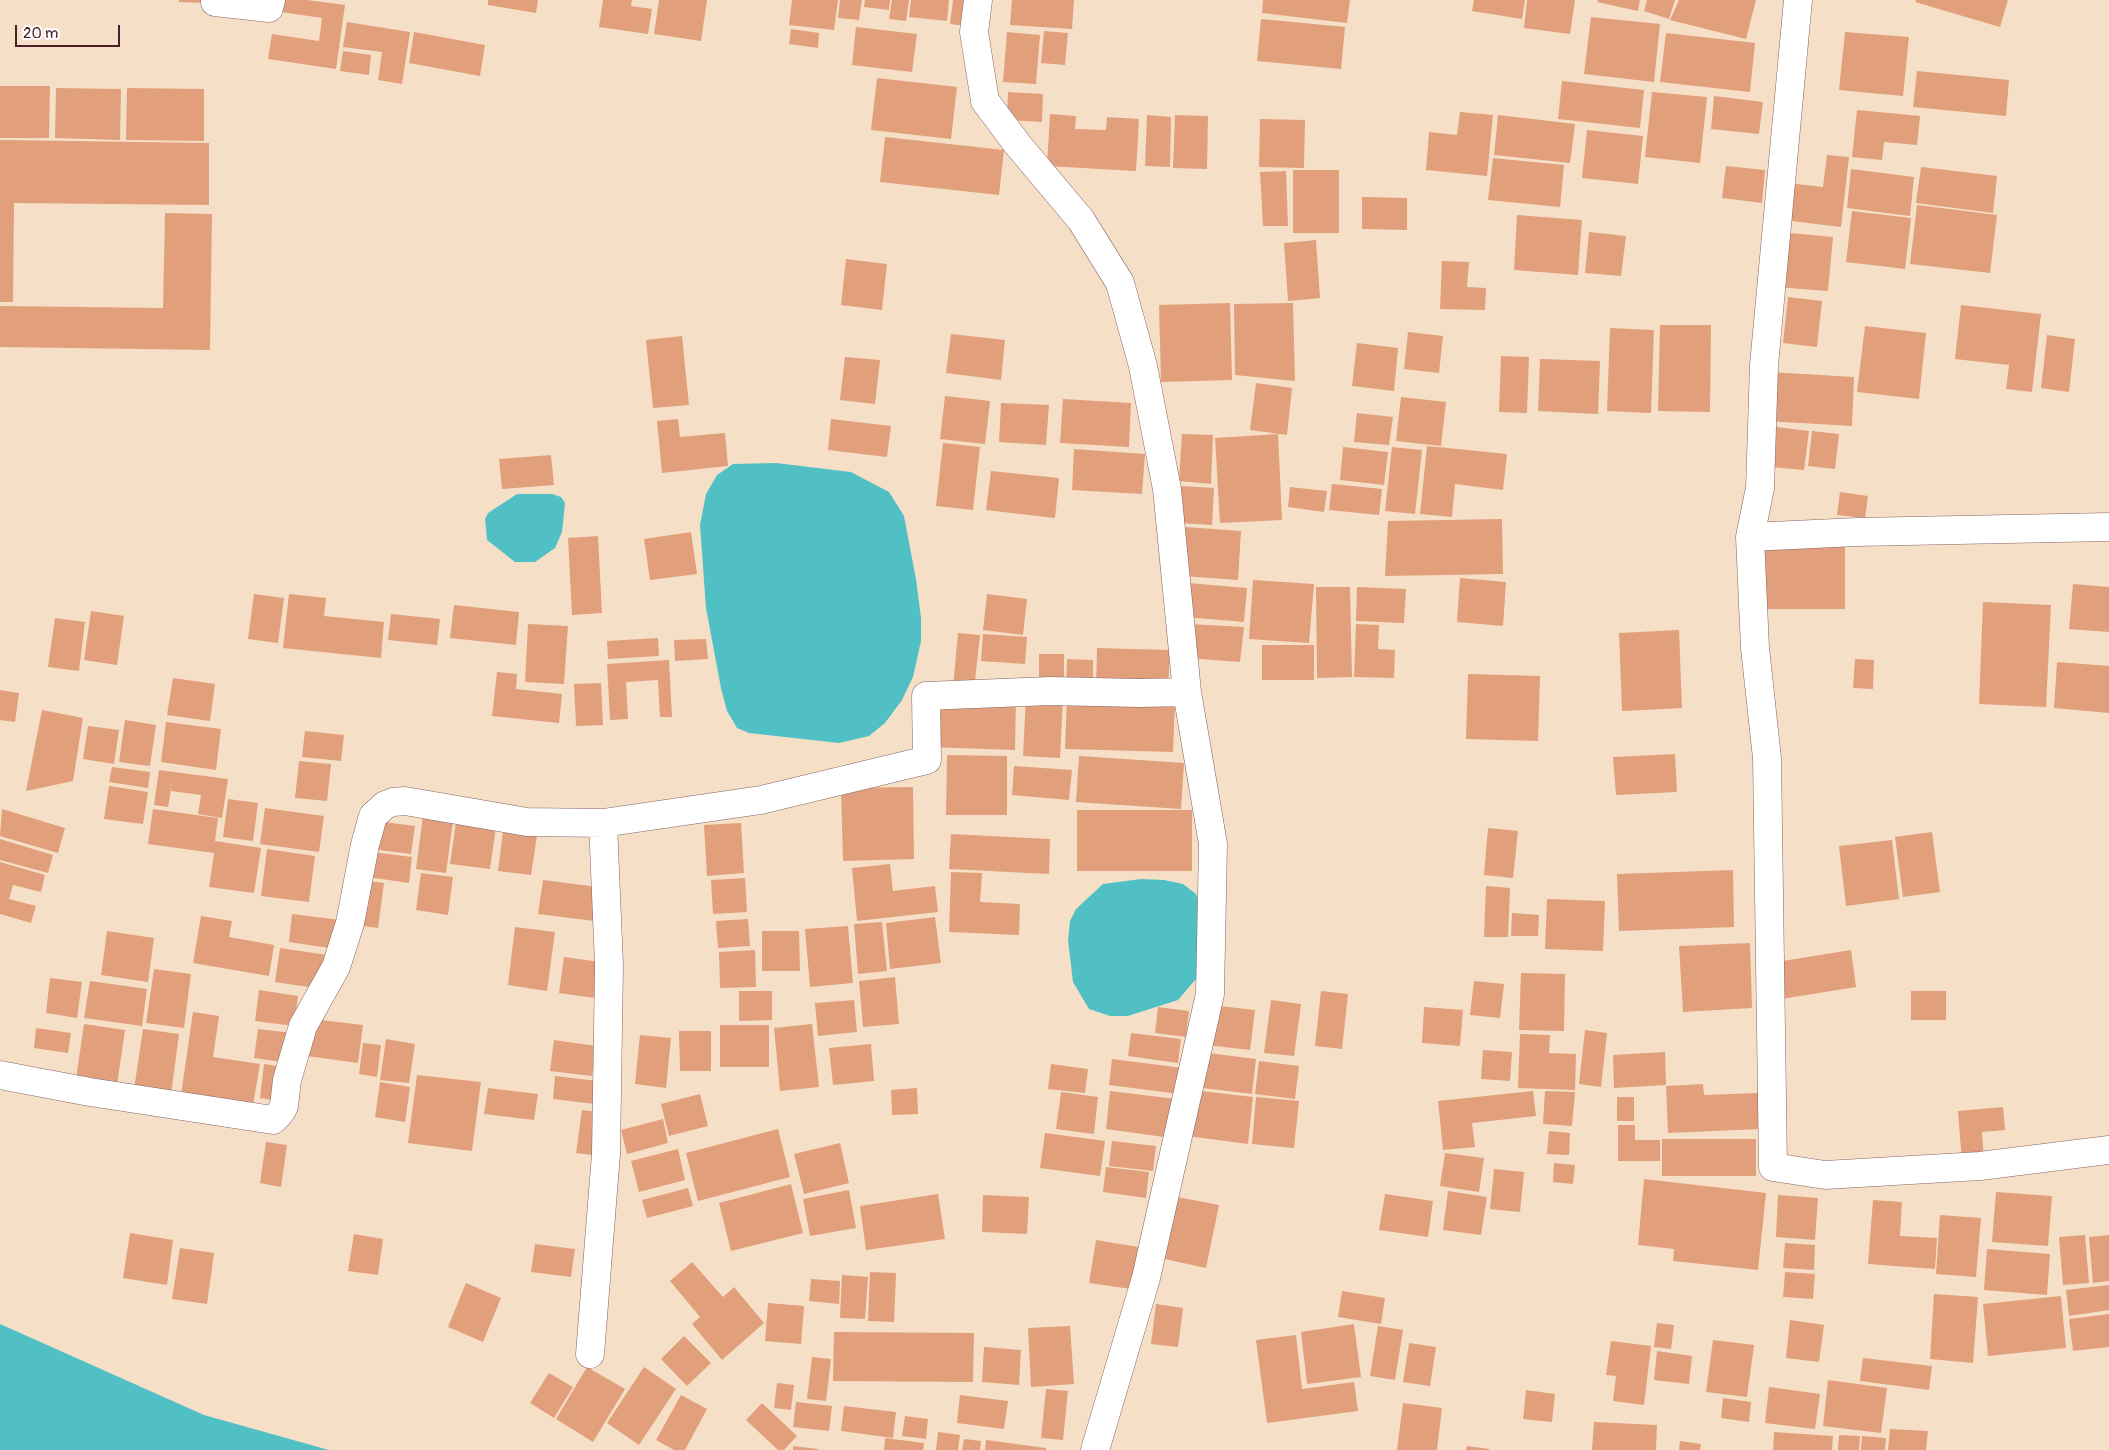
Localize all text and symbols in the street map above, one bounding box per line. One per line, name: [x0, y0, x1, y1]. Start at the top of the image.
scale bar: [18, 15, 122, 47]
text: 20 m: [23, 24, 58, 43]

